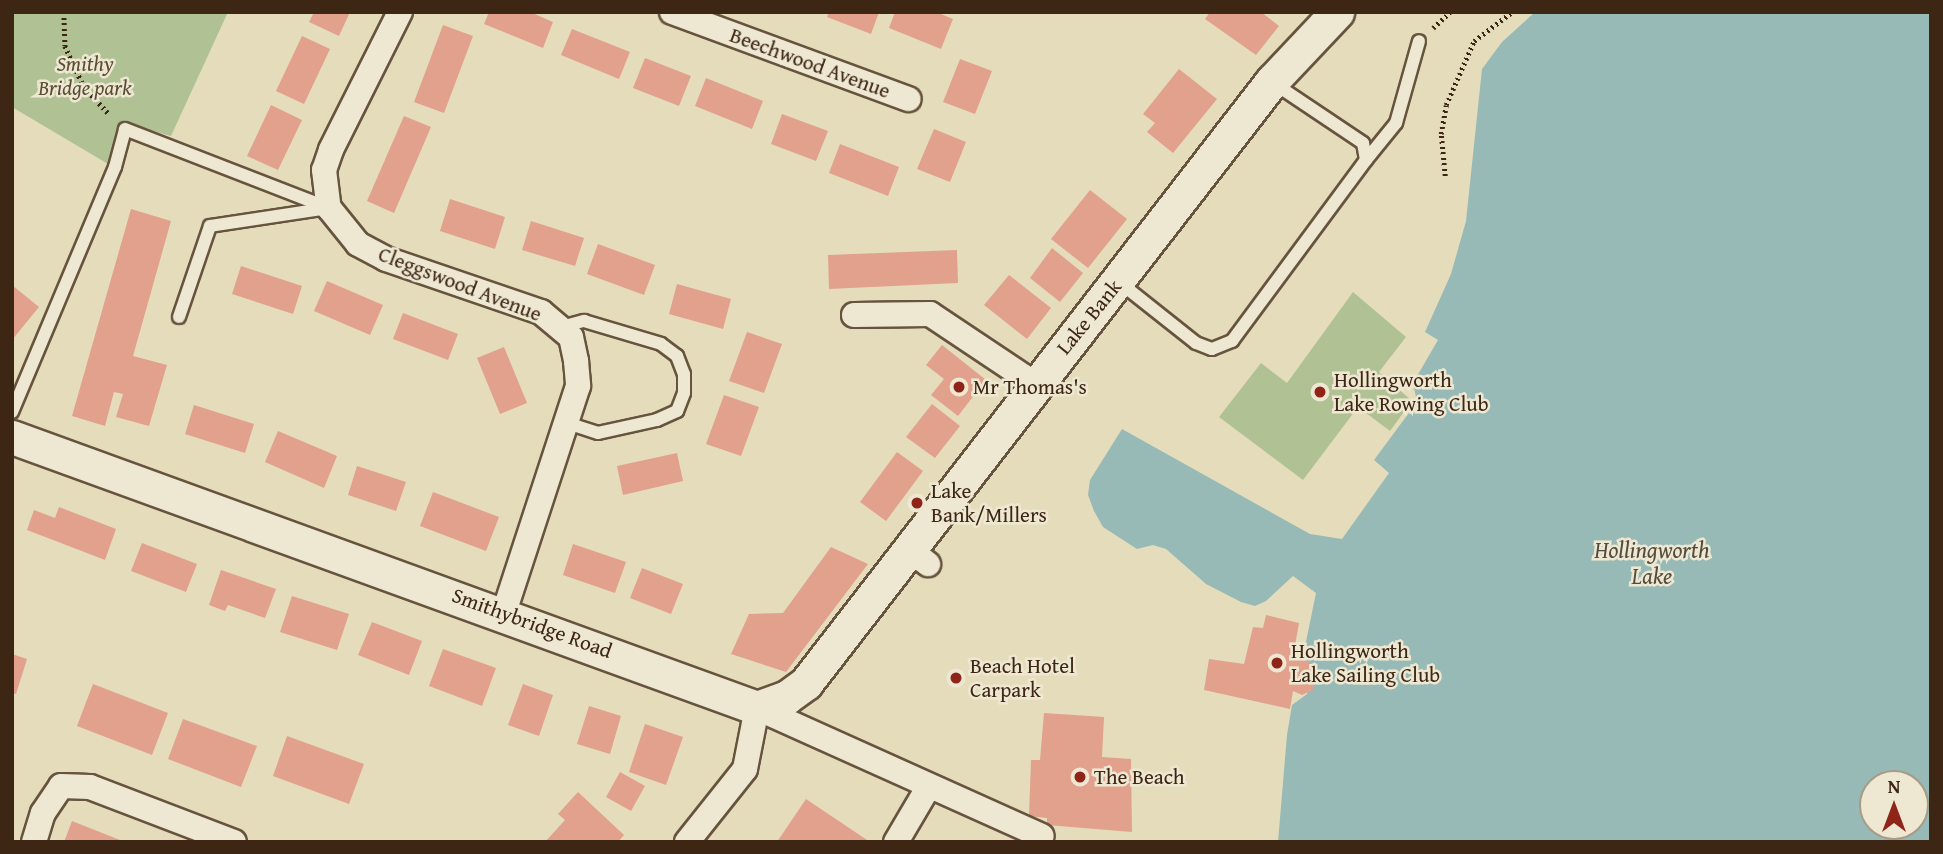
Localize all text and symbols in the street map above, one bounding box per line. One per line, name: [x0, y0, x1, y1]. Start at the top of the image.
street label: Beechwood Avenue: [726, 22, 894, 104]
park label: Smithy Bridge park: [38, 51, 132, 101]
street label: Cleggswood Avenue: [375, 241, 545, 327]
street label: Lake Bank: [1051, 274, 1127, 360]
place label: Hollingworth Lake Rowing Club: [1334, 367, 1489, 417]
place label: Mr Thomas's: [973, 374, 1087, 400]
marker: Mr Thomas's: [951, 379, 967, 395]
marker: Hollingworth Lake Rowing Club: [1312, 384, 1328, 400]
place label: Lake Bank/Millers: [931, 478, 1047, 528]
marker: Lake Bank/Millers: [909, 495, 925, 511]
water label: Hollingworth Lake: [1594, 536, 1710, 590]
street label: Smithybridge Road: [449, 582, 615, 664]
place label: Hollingworth Lake Sailing Club: [1291, 638, 1440, 688]
place label: Beach Hotel Carpark: [970, 653, 1075, 703]
marker: Hollingworth Lake Sailing Club: [1269, 655, 1285, 671]
marker: Beach Hotel Carpark: [948, 670, 964, 686]
place label: The Beach: [1094, 764, 1185, 790]
marker: The Beach: [1072, 769, 1088, 785]
north arrow: [1859, 770, 1929, 840]
text: N: [1888, 772, 1900, 800]

